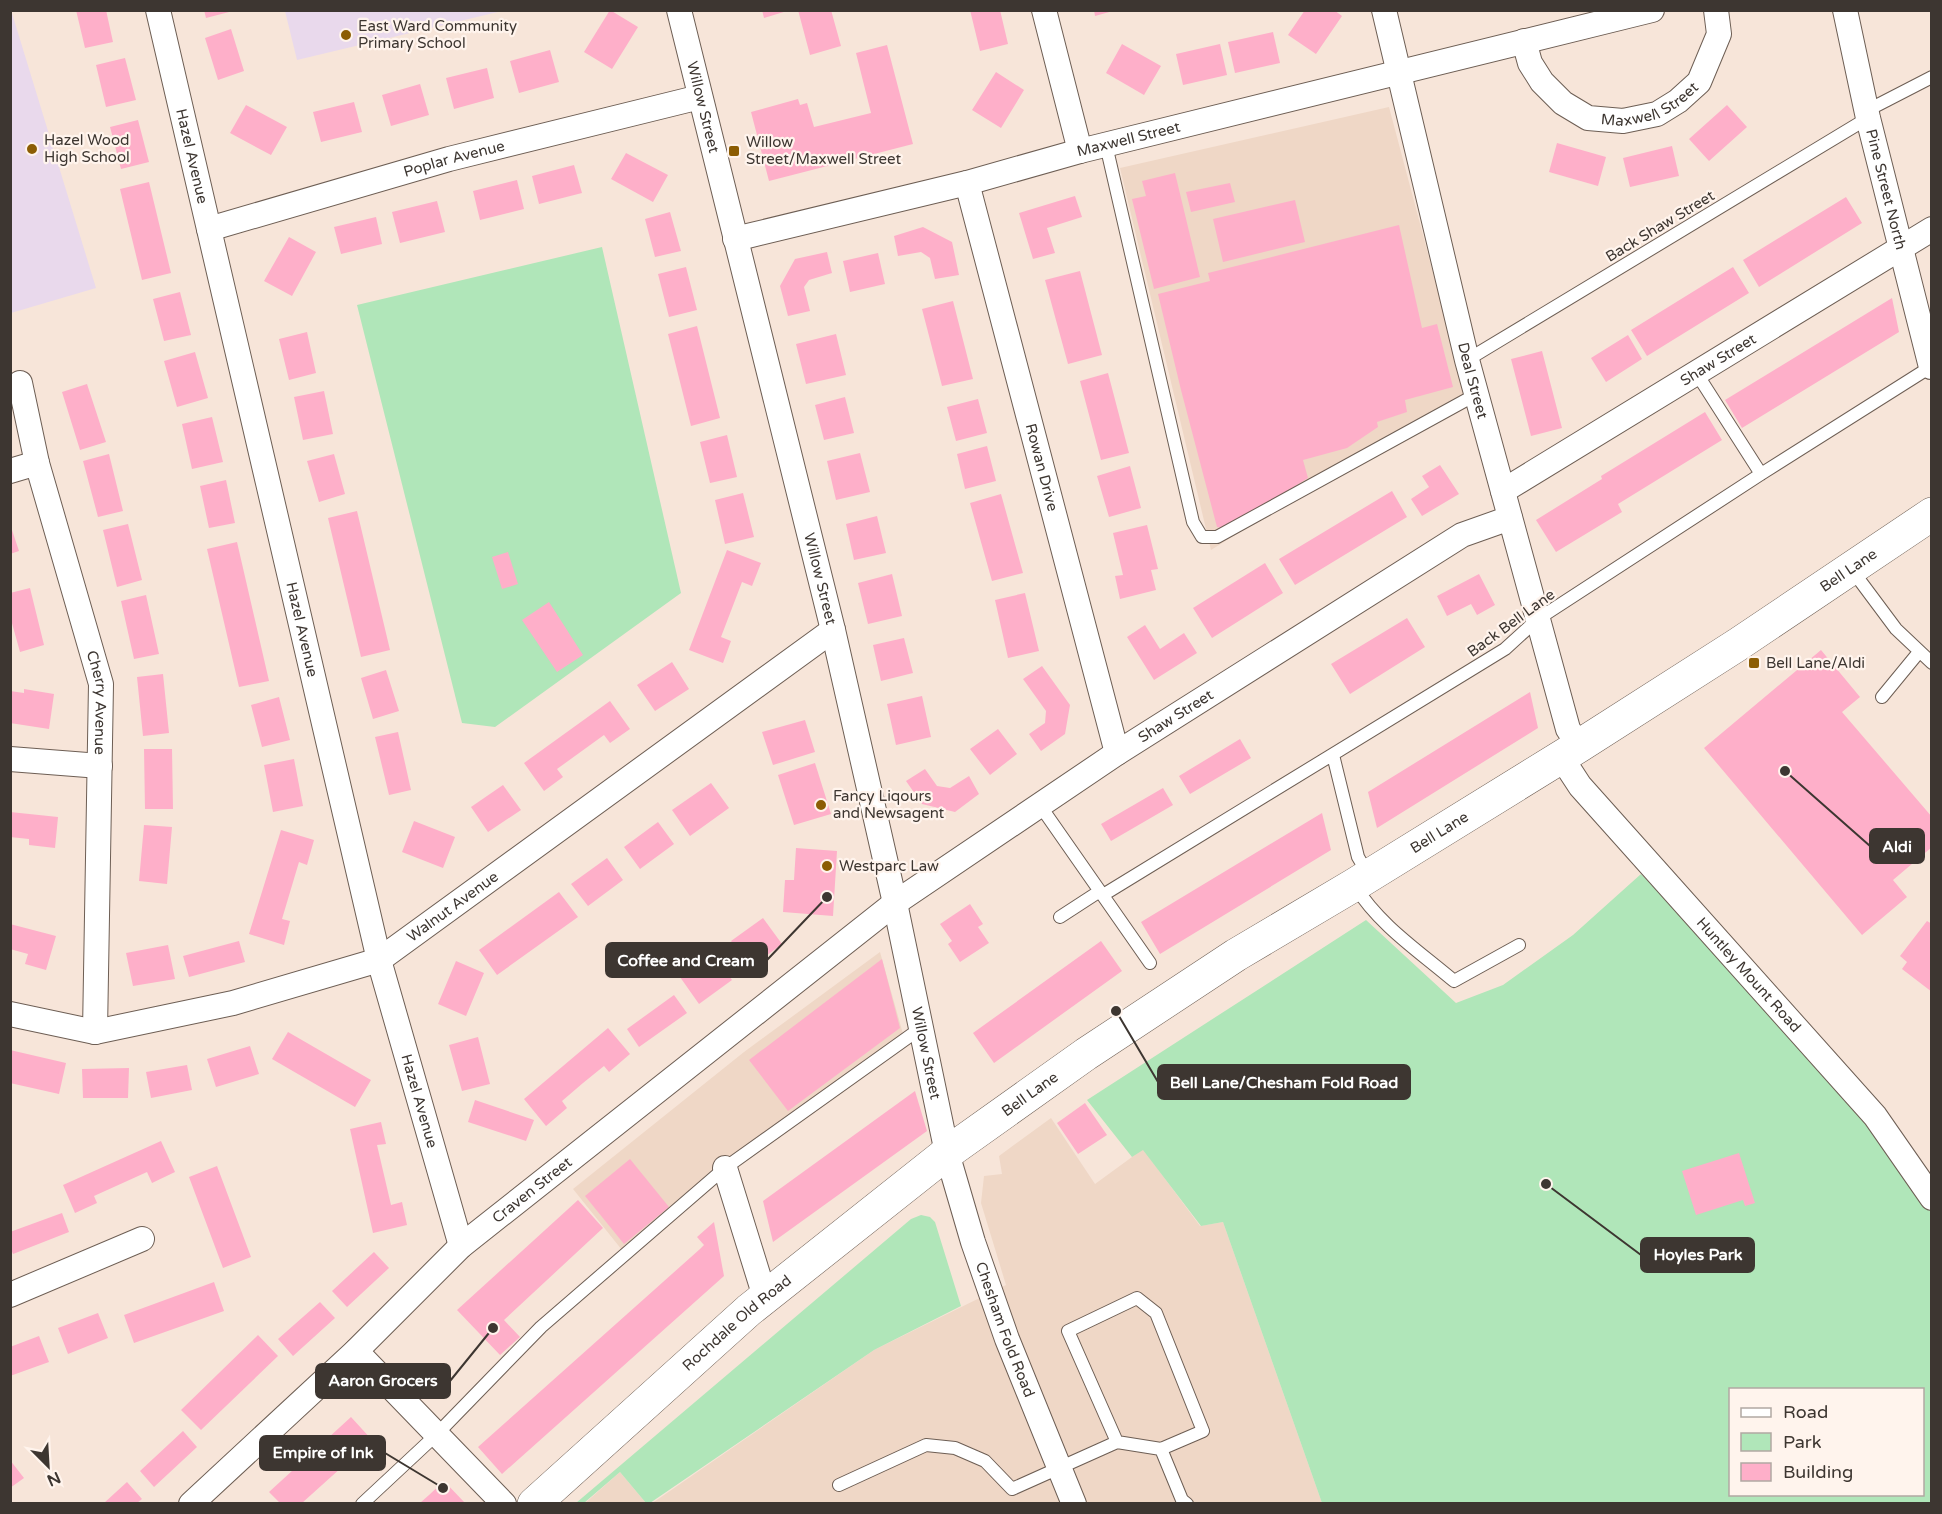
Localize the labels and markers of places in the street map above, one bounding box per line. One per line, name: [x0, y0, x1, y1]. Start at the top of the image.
place label: East Ward Community Primary School: [358, 17, 517, 52]
marker: East Ward Community Primary School: [339, 28, 353, 42]
place label: Hazel Wood High School: [44, 131, 130, 166]
place label: Willow Street/Maxwell Street: [746, 133, 902, 168]
marker: Hazel Wood High School: [25, 142, 39, 156]
marker: Willow Street/Maxwell Street: [727, 144, 741, 158]
place label: Bell Lane/Aldi: [1766, 654, 1865, 672]
marker: Bell Lane/Aldi: [1747, 656, 1761, 670]
place label: Fancy Liqours and Newsagent: [833, 787, 945, 822]
marker: Fancy Liqours and Newsagent: [814, 798, 828, 812]
callout: Aldi: [1870, 829, 1924, 863]
place label: Westparc Law: [839, 857, 939, 875]
marker: Westparc Law: [820, 859, 834, 873]
callout: Coffee and Cream: [606, 943, 767, 977]
callout: Bell Lane/Chesham Fold Road: [1158, 1065, 1410, 1099]
callout: Hoyles Park: [1641, 1238, 1754, 1272]
callout: Aaron Grocers: [316, 1364, 450, 1398]
callout: Empire of Ink: [260, 1436, 385, 1470]

